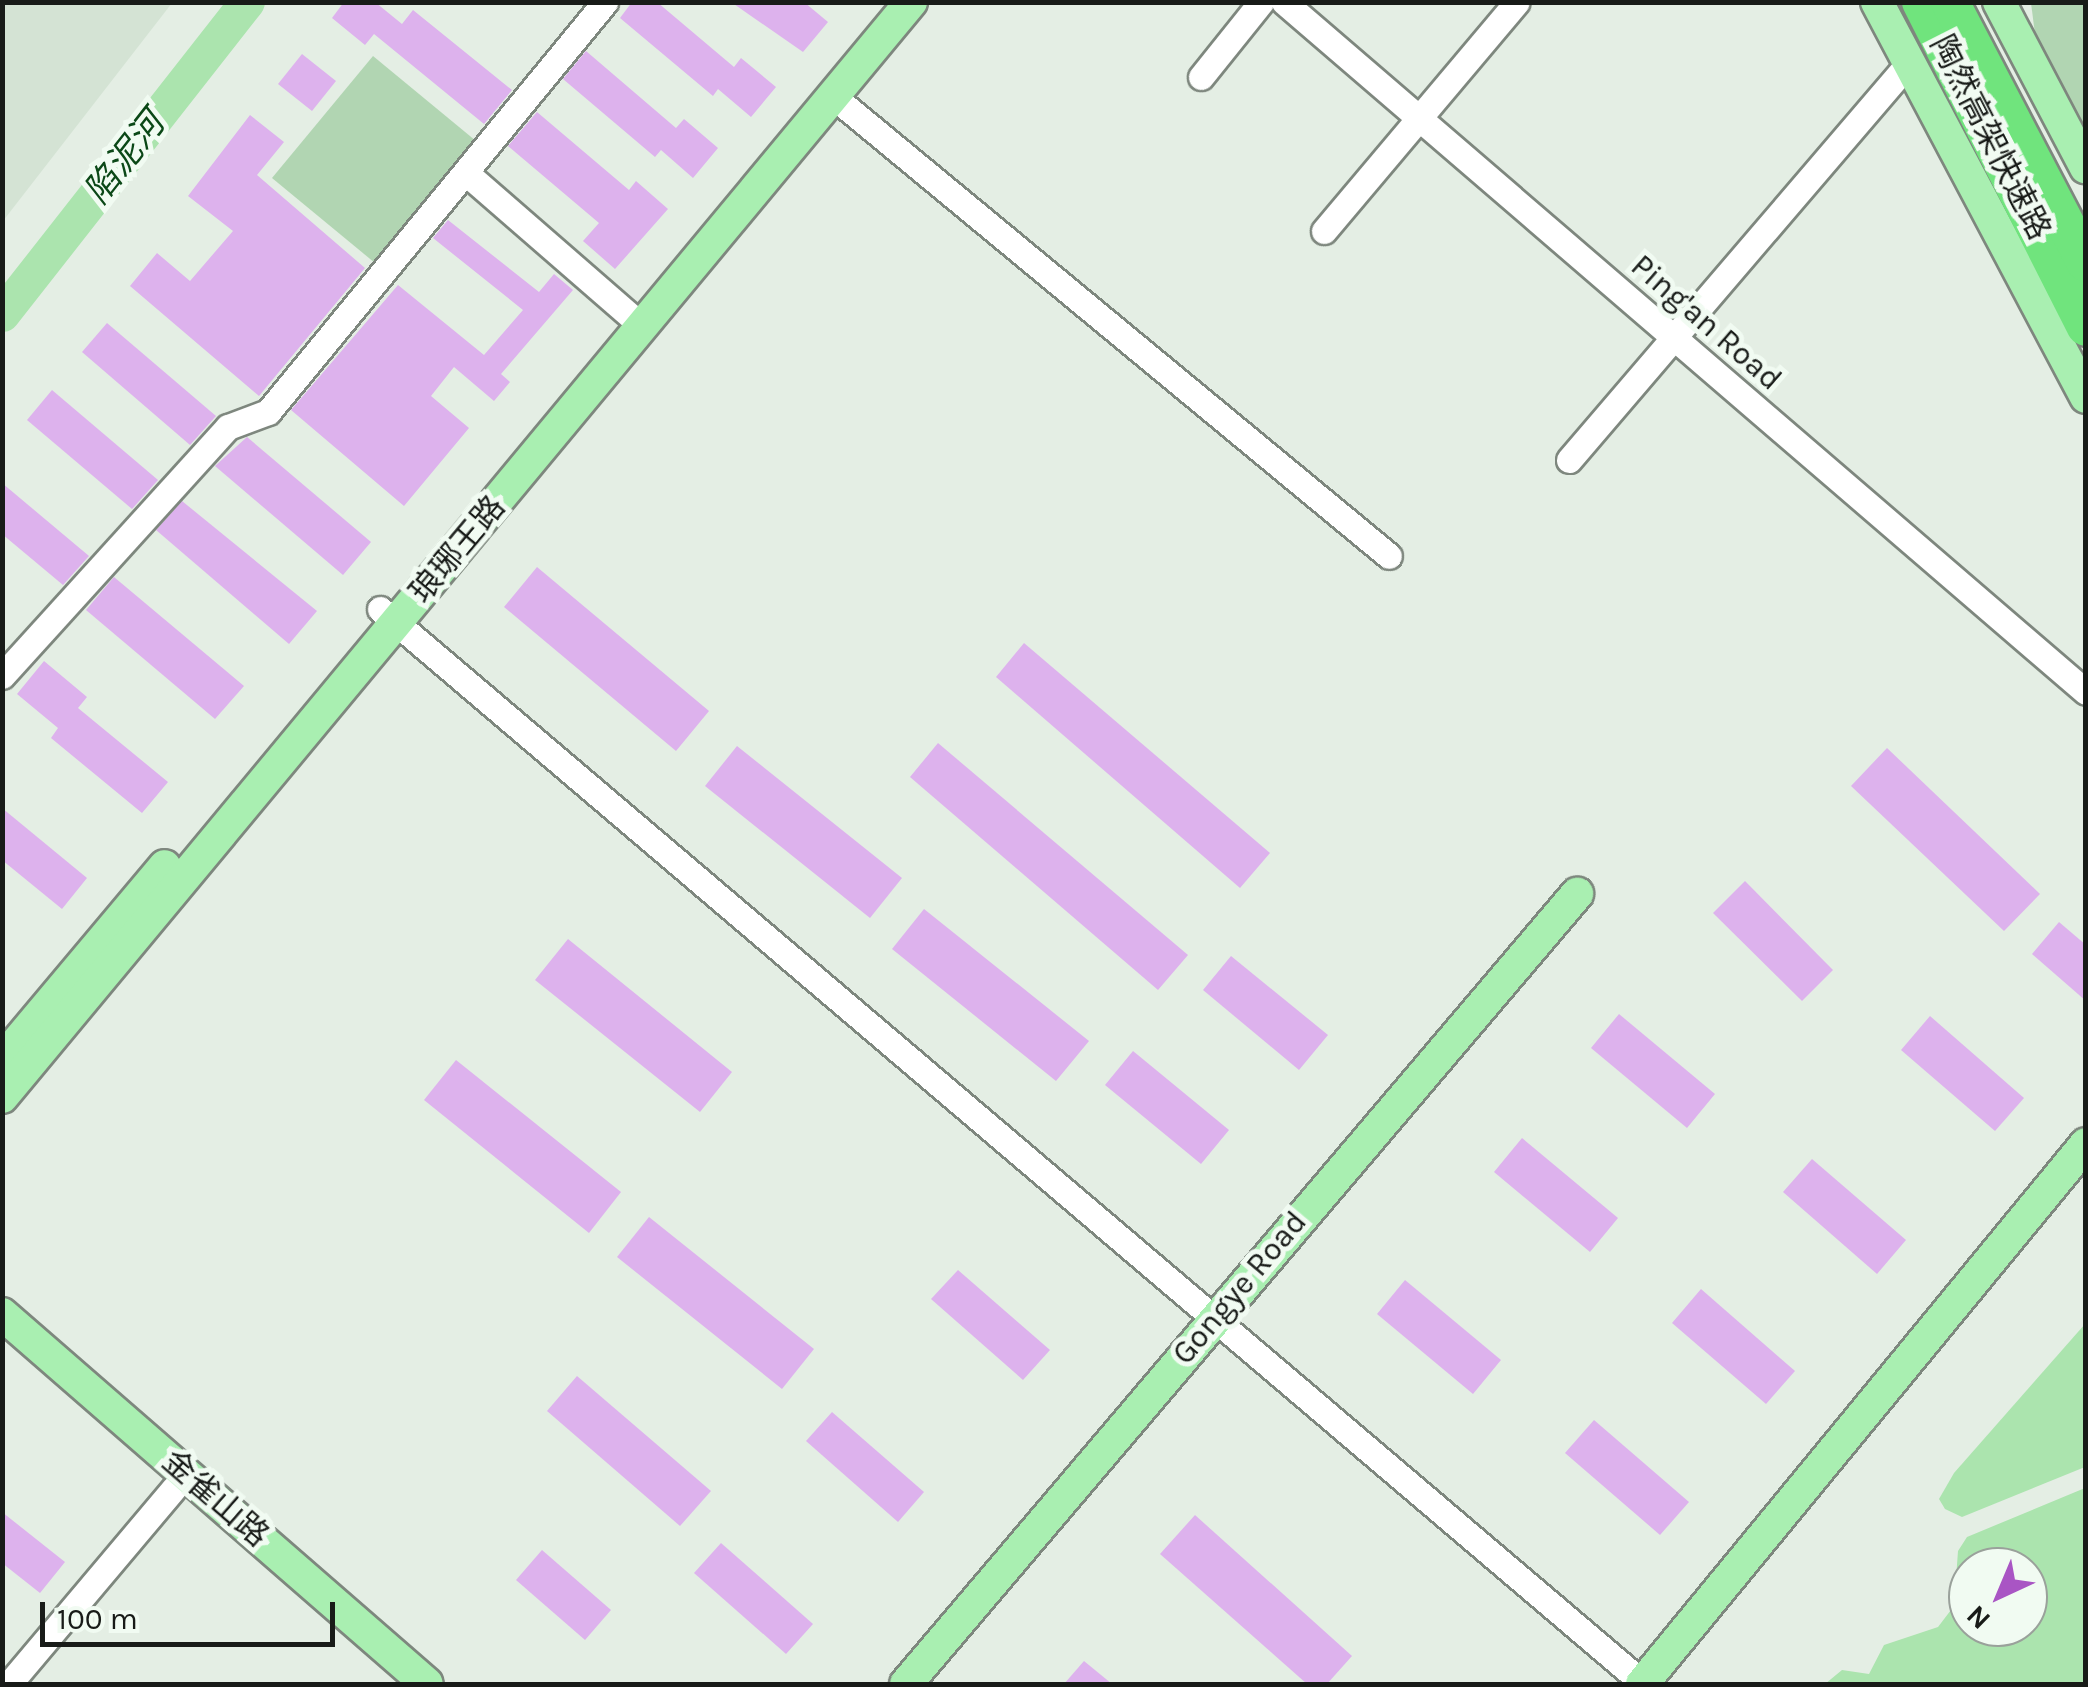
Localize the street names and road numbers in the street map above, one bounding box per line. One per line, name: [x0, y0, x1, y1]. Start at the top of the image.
street label: 陶然高架快速路: [1922, 29, 2058, 247]
street label: Ping'an Road: [1623, 247, 1789, 399]
street label: 琅琊王路: [402, 489, 514, 611]
street label: Gongye Road: [1165, 1203, 1315, 1373]
street label: 金雀山路: [154, 1443, 276, 1555]

